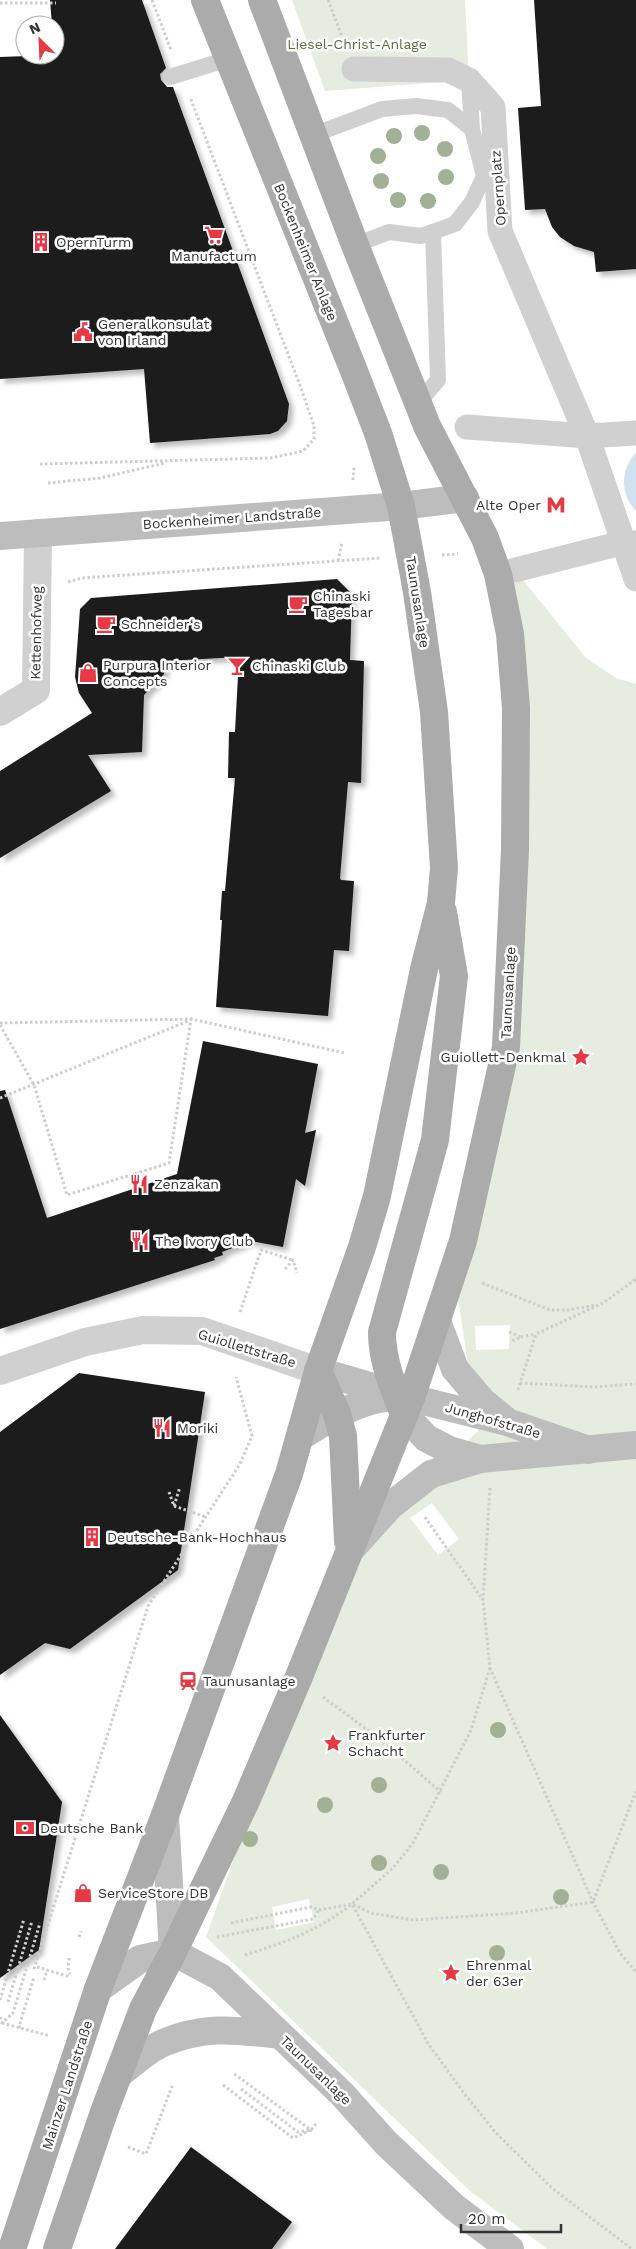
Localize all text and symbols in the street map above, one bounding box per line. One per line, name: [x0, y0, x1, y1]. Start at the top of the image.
north arrow: [15, 15, 65, 65]
text: N: [27, 19, 43, 38]
park label: Liesel-Christ-Anlage: [287, 36, 427, 52]
street label: Opernplatz: [487, 150, 509, 226]
street label: Bockenheimer Anlage: [271, 181, 341, 323]
supermarket icon: Manufactum: [203, 224, 225, 246]
building icon: OpernTurm: [30, 231, 52, 253]
place label: OpernTurm: [56, 234, 131, 250]
place label: Manufactum: [171, 248, 257, 264]
place label: Generalkonsulat von Irland: [98, 316, 209, 348]
public building icon: Generalkonsulat von Irland: [72, 321, 94, 343]
metro station icon: Alte Oper: [545, 494, 567, 516]
place label: Alte Oper: [476, 497, 541, 513]
street label: Bockenheimer Landstraße: [142, 504, 322, 532]
street label: Taunusanlage: [403, 555, 433, 649]
street label: Kettenhofweg: [27, 586, 45, 680]
place label: Chinaski Tagesbar: [313, 588, 374, 620]
cafe icon: Chinaski Tagesbar: [287, 593, 309, 615]
cafe icon: Schneider‘s: [95, 613, 117, 635]
place label: Schneider‘s: [121, 616, 201, 632]
bar icon: Chinaski Club: [226, 655, 248, 677]
place label: Purpura Interior Concepts: [103, 657, 212, 689]
place label: Chinaski Club: [252, 658, 346, 674]
shop icon: Purpura Interior Concepts: [77, 662, 99, 684]
street label: Taunusanlage: [498, 946, 518, 1040]
place icon: Guiollett-Denkmal: [570, 1046, 592, 1068]
place label: Guiollett-Denkmal: [441, 1049, 567, 1065]
restaurant icon: Zenzakan: [128, 1173, 150, 1195]
place label: Zenzakan: [154, 1176, 219, 1192]
restaurant icon: The Ivory Club: [129, 1230, 151, 1252]
place label: The Ivory Club: [155, 1233, 253, 1249]
street label: Guiollettstraße: [196, 1326, 298, 1370]
street label: Junghofstraße: [443, 1399, 543, 1441]
restaurant icon: Moriki: [151, 1417, 173, 1439]
place label: Moriki: [177, 1420, 218, 1436]
building icon: Deutsche-Bank-Hochhaus: [81, 1526, 103, 1548]
place label: Deutsche-Bank-Hochhaus: [107, 1529, 287, 1545]
station icon: Taunusanlage: [177, 1670, 199, 1692]
place label: Taunusanlage: [203, 1673, 296, 1689]
place label: Frankfurter Schacht: [348, 1727, 425, 1759]
place icon: Frankfurter Schacht: [322, 1732, 344, 1754]
bank icon: Deutsche Bank: [14, 1817, 36, 1839]
place label: Deutsche Bank: [40, 1820, 143, 1836]
shop icon: ServiceStore DB: [72, 1882, 94, 1904]
place label: ServiceStore DB: [98, 1885, 208, 1901]
place label: Ehrenmal der 63er: [466, 1957, 532, 1989]
place icon: Ehrenmal der 63er: [440, 1962, 462, 1984]
street label: Mainzer Landstraße: [39, 2018, 95, 2152]
street label: Taunusanlage: [277, 2032, 355, 2108]
scale bar: [461, 2202, 561, 2234]
text: 20 m: [468, 2210, 506, 2228]

